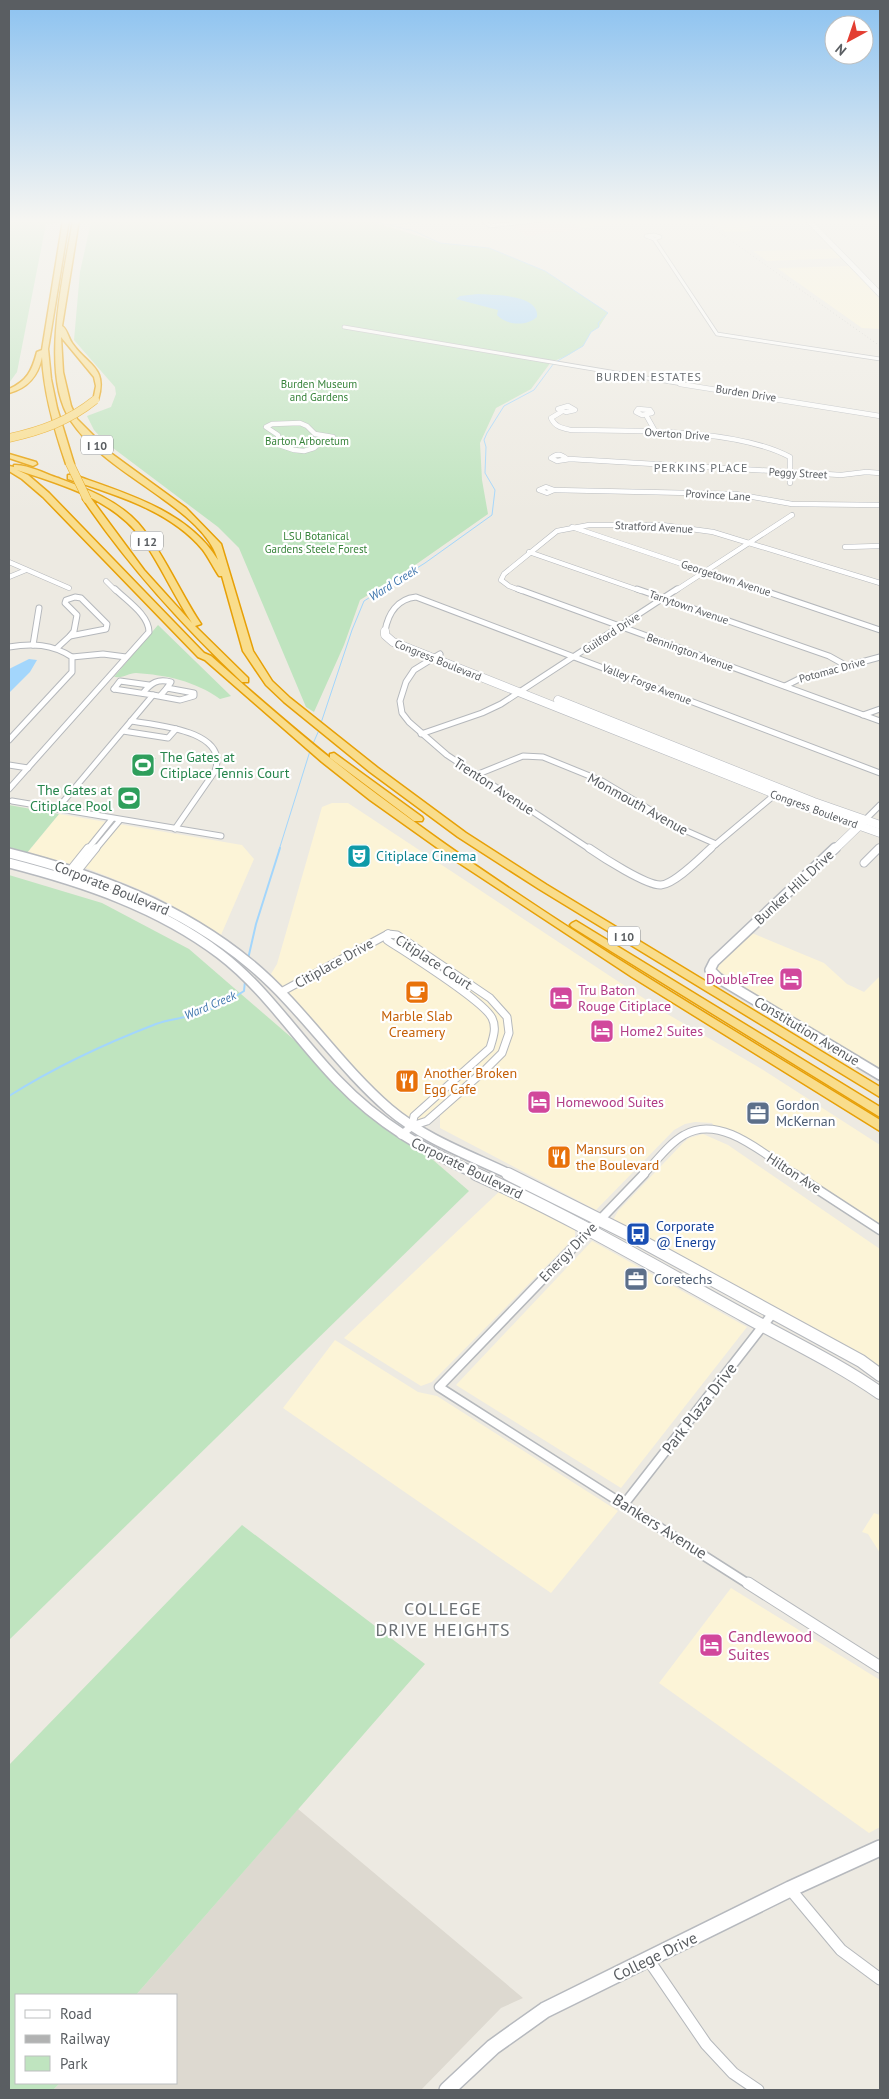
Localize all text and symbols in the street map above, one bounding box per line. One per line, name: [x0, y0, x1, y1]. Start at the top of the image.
north arrow: [824, 15, 874, 65]
text: N: [831, 40, 850, 60]
district label: BURDEN ESTATES: [596, 369, 702, 384]
park label: Burden Museum and Gardens: [281, 377, 357, 404]
street label: Burden Drive: [715, 381, 778, 405]
street label: Overton Drive: [644, 425, 710, 443]
park label: Barton Arboretum: [265, 434, 349, 448]
road number: I 10: [81, 436, 113, 454]
district label: PERKINS PLACE: [654, 460, 748, 475]
street label: Peggy Street: [768, 464, 828, 482]
street label: Province Lane: [685, 486, 751, 504]
street label: Stratford Avenue: [614, 518, 694, 536]
park label: LSU Botanical Gardens Steele Forest: [265, 529, 368, 556]
road number: I 12: [131, 532, 163, 550]
street label: Georgetown Avenue: [679, 557, 773, 599]
water label: Ward Creek: [366, 562, 421, 604]
street label: Tarrytown Avenue: [647, 587, 731, 627]
street label: Guilford Drive: [580, 609, 643, 657]
street label: Bennington Avenue: [645, 630, 736, 674]
street label: Congress Boulevard: [393, 636, 484, 684]
street label: Potomac Drive: [797, 654, 867, 686]
street label: Valley Forge Avenue: [600, 660, 694, 708]
place label: The Gates at Citiplace Tennis Court: [160, 748, 290, 782]
sports icon: The Gates at Citiplace Tennis Court: [130, 752, 156, 778]
street label: Trenton Avenue: [450, 753, 538, 819]
street label: Monmouth Avenue: [585, 769, 691, 839]
place label: The Gates at Citiplace Pool: [30, 781, 112, 815]
sports icon: The Gates at Citiplace Pool: [116, 785, 142, 811]
street label: Congress Boulevard: [768, 787, 860, 831]
theatre icon: Citiplace Cinema: [346, 843, 372, 869]
street label: Bunker Hill Drive: [751, 846, 837, 928]
place label: Citiplace Cinema: [376, 847, 477, 865]
street label: Corporate Boulevard: [52, 857, 172, 919]
road number: I 10: [608, 926, 640, 946]
street label: Citiplace Court: [392, 930, 476, 994]
street label: Citiplace Drive: [292, 934, 376, 992]
hotel icon: DoubleTree: [778, 966, 804, 992]
place label: DoubleTree: [706, 970, 774, 988]
cafe icon: Marble Slab Creamery: [404, 979, 430, 1005]
place label: Tru Baton Rouge Citiplace: [578, 981, 671, 1015]
hotel icon: Tru Baton Rouge Citiplace: [548, 985, 574, 1011]
water label: Ward Creek: [182, 987, 239, 1023]
street label: Constitution Avenue: [751, 992, 863, 1070]
place label: Marble Slab Creamery: [381, 1007, 453, 1041]
hotel icon: Home2 Suites: [589, 1018, 615, 1044]
place label: Home2 Suites: [620, 1022, 703, 1040]
place label: Another Broken Egg Cafe: [424, 1064, 517, 1098]
restaurant icon: Another Broken Egg Cafe: [394, 1068, 420, 1094]
hotel icon: Homewood Suites: [526, 1089, 552, 1115]
place label: Homewood Suites: [556, 1093, 664, 1111]
place label: Gordon McKernan: [776, 1096, 835, 1130]
office icon: Gordon McKernan: [745, 1100, 771, 1126]
street label: Corporate Boulevard: [408, 1133, 526, 1203]
place label: Mansurs on the Boulevard: [576, 1140, 659, 1174]
restaurant icon: Mansurs on the Boulevard: [546, 1144, 572, 1170]
street label: Hilton Ave: [763, 1149, 825, 1197]
place label: Corporate @ Energy: [656, 1217, 716, 1251]
street label: Energy Drive: [535, 1219, 601, 1285]
bus stop icon: Corporate @ Energy: [625, 1221, 651, 1247]
office icon: Coretechs: [623, 1266, 649, 1292]
place label: Coretechs: [654, 1270, 712, 1288]
street label: Park Plaza Drive: [657, 1359, 741, 1457]
street label: Bankers Avenue: [609, 1489, 711, 1563]
district label: COLLEGE DRIVE HEIGHTS: [375, 1597, 511, 1641]
place label: Candlewood Suites: [728, 1626, 812, 1664]
hotel icon: Candlewood Suites: [698, 1632, 724, 1658]
street label: College Drive: [610, 1927, 700, 1985]
legend: [15, 1994, 178, 2084]
text: Road: [60, 2004, 92, 2023]
text: Railway: [60, 2029, 110, 2048]
text: Park: [60, 2054, 88, 2073]

